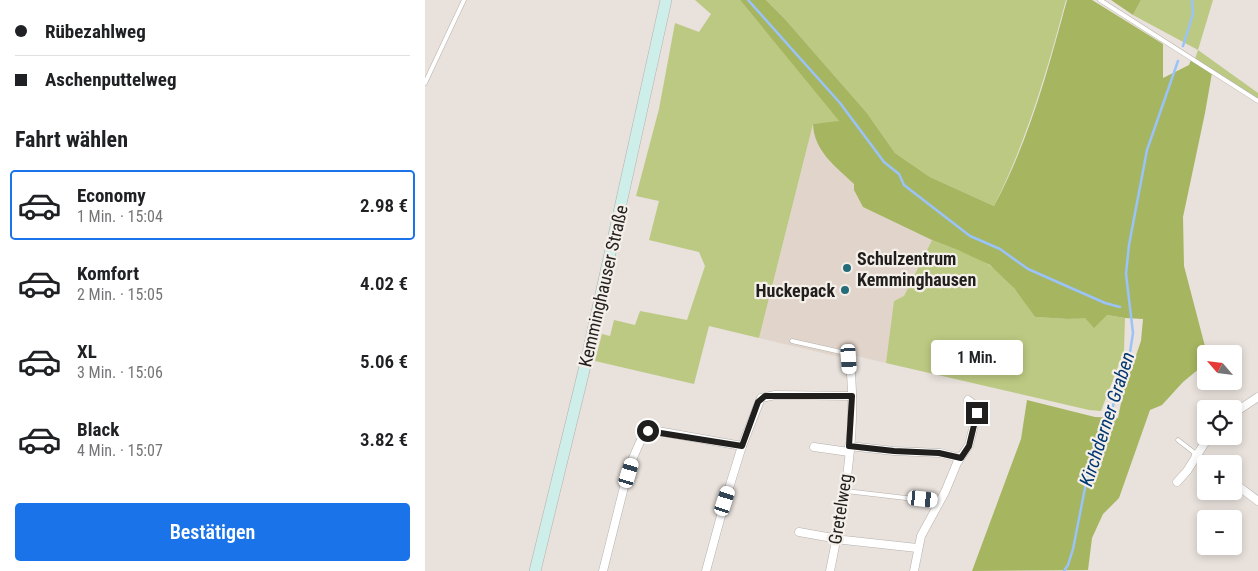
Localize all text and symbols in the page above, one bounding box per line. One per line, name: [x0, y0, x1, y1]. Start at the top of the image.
text: Rübezahlweg: [45, 20, 146, 43]
text: Aschenputtelweg: [45, 68, 176, 91]
text: Fahrt wählen: [15, 127, 128, 152]
icon: car: [17, 183, 62, 228]
text: Economy: [77, 184, 146, 207]
text: 2.98 €: [360, 194, 408, 217]
street label: Kemminghauser Straße: [574, 203, 632, 369]
text: 1 Min. · 15:04: [77, 207, 163, 226]
place label: Schulzentrum Kemminghausen: [857, 248, 976, 290]
icon: car: [17, 261, 62, 306]
text: Komfort: [77, 262, 139, 285]
marker: Schulzentrum Kemminghausen: [841, 262, 853, 274]
text: 4.02 €: [360, 272, 408, 295]
place label: Huckepack: [756, 280, 835, 301]
marker: Huckepack: [839, 284, 851, 296]
text: 2 Min. · 15:05: [77, 285, 163, 304]
icon: car: [17, 339, 62, 384]
text: XL: [77, 340, 97, 363]
callout: 1 Min.: [931, 340, 1023, 376]
car: [840, 344, 857, 374]
north arrow: [1197, 345, 1243, 390]
map controls: [1197, 345, 1242, 555]
text: 1 Min.: [957, 348, 997, 367]
water label: Kirchderner Graben: [1074, 349, 1140, 489]
text: 5.06 €: [360, 350, 408, 373]
text: 3 Min. · 15:06: [77, 363, 163, 382]
button: locate: [1197, 400, 1242, 445]
route end: [966, 402, 988, 424]
icon: car: [17, 417, 62, 462]
text: Black: [77, 418, 119, 441]
route start: [637, 420, 659, 442]
text: 3.82 €: [360, 428, 408, 451]
text: 4 Min. · 15:07: [77, 441, 163, 460]
button: +: [1197, 455, 1242, 500]
car: [617, 456, 640, 490]
street label: Gretelweg: [824, 472, 856, 546]
car: [713, 484, 736, 518]
car: [907, 490, 938, 508]
button: Bestätigen: [15, 503, 410, 561]
button: −: [1197, 510, 1242, 555]

